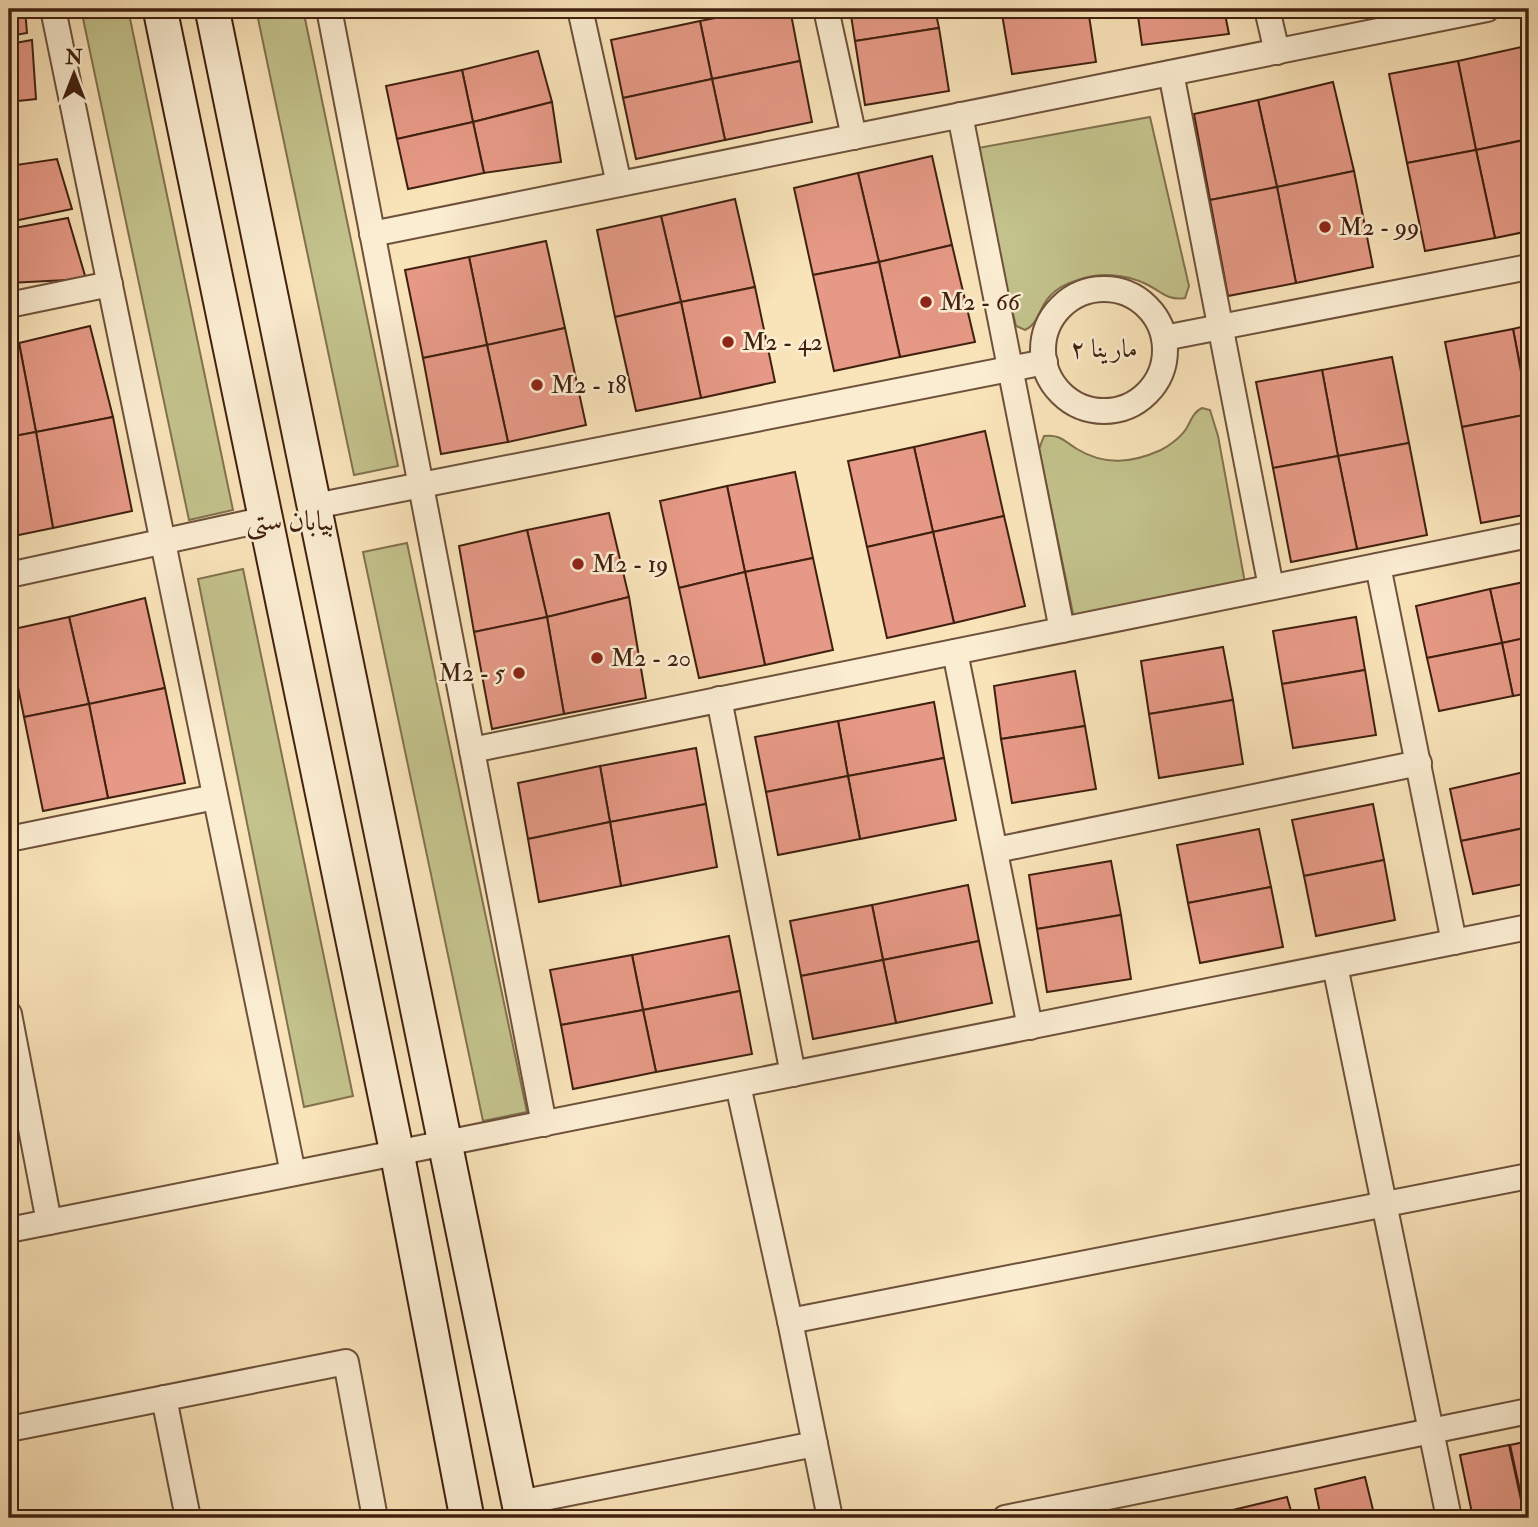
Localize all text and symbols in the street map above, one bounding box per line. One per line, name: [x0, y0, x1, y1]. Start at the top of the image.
north arrow: [38, 38, 108, 108]
text: N: [64, 46, 83, 70]
place label: M2 - 99: [1339, 212, 1419, 243]
marker: M2 - 99: [1317, 219, 1333, 235]
place label: M2 - 66: [940, 287, 1022, 318]
marker: M2 - 66: [918, 294, 934, 310]
place label: M2 - 42: [742, 327, 823, 358]
district label: مارینا ٢: [1070, 333, 1138, 365]
marker: M2 - 42: [720, 334, 736, 350]
place label: M2 - 18: [551, 370, 626, 401]
marker: M2 - 18: [529, 377, 545, 393]
district label: بیابان ستی: [246, 504, 334, 541]
place label: M2 - 19: [592, 549, 668, 580]
marker: M2 - 19: [570, 556, 586, 572]
place label: M2 - 20: [611, 643, 691, 674]
marker: M2 - 20: [589, 650, 605, 666]
place label: M2 - 5: [439, 658, 505, 689]
marker: M2 - 5: [511, 665, 527, 681]

